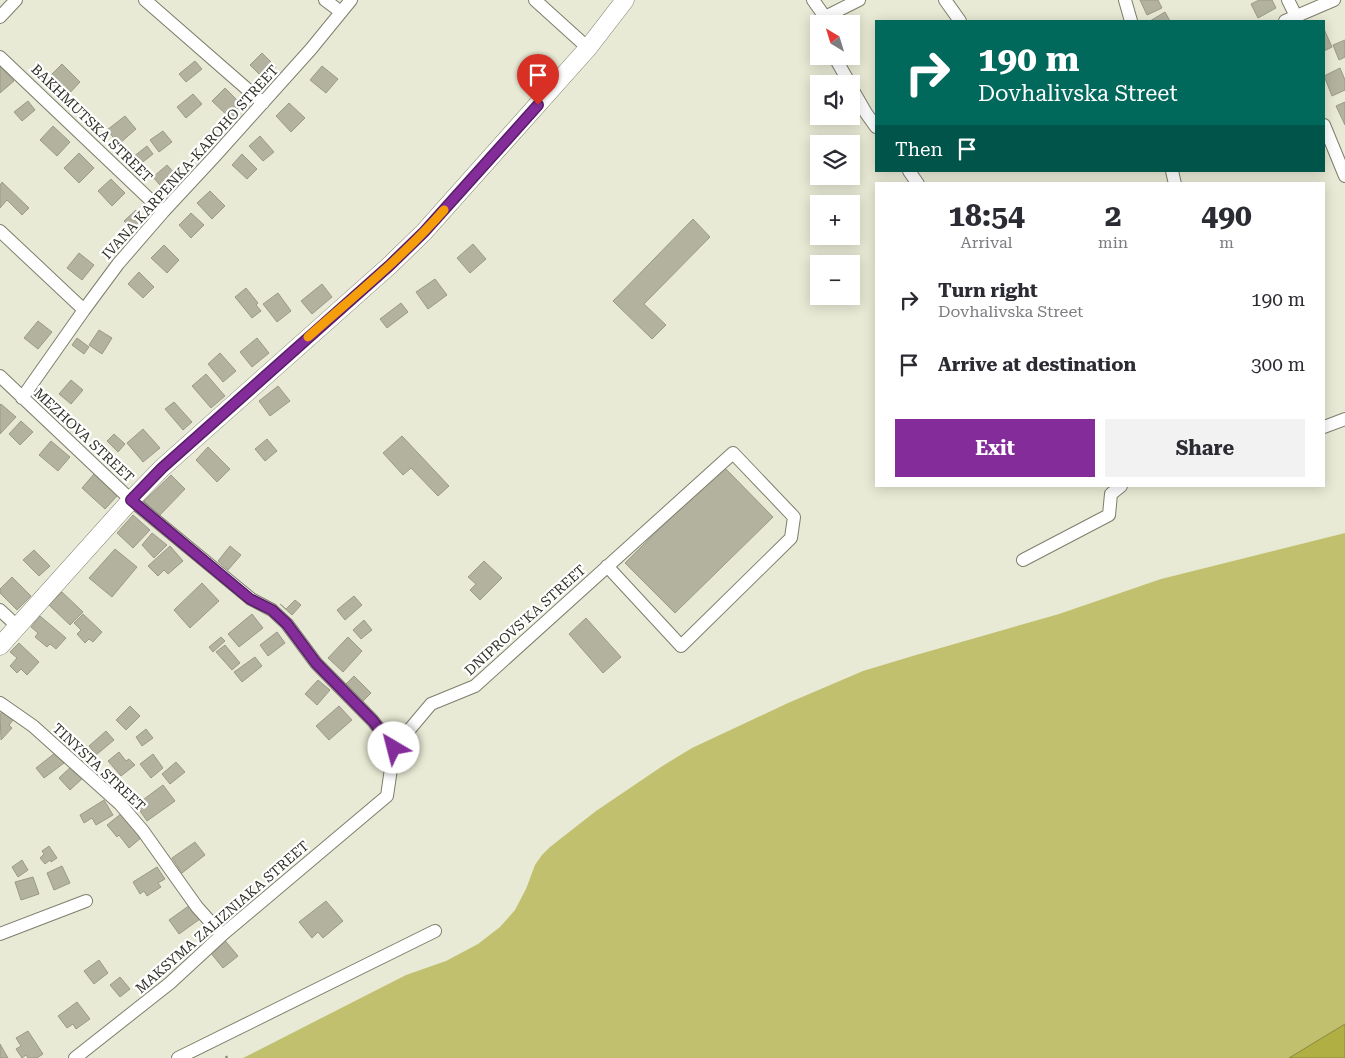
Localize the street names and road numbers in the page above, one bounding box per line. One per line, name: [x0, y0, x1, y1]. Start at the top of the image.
street label: BAKHMUTSKA STREET: [28, 61, 156, 185]
street label: IVANA KARPENKA-KAROHO STREET: [99, 62, 281, 262]
street label: MEZHOVA STREET: [31, 385, 137, 485]
street label: DNIPROVS'KA STREET: [461, 561, 589, 679]
street label: TINYSTA STREET: [49, 720, 149, 814]
street label: MAKSYMA ZALIZNIAKA STREET: [132, 837, 312, 997]

